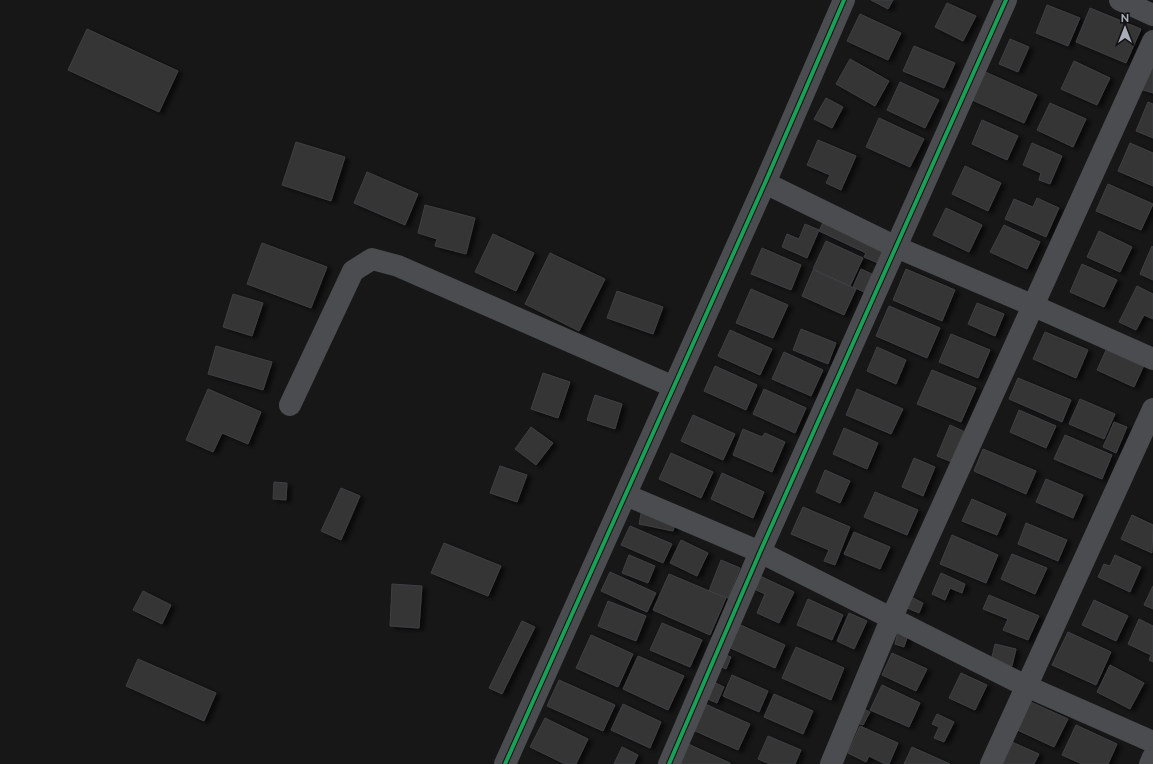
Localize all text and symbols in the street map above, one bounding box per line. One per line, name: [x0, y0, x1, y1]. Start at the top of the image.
north arrow: [1105, 8, 1145, 48]
text: N: [1121, 12, 1129, 25]

